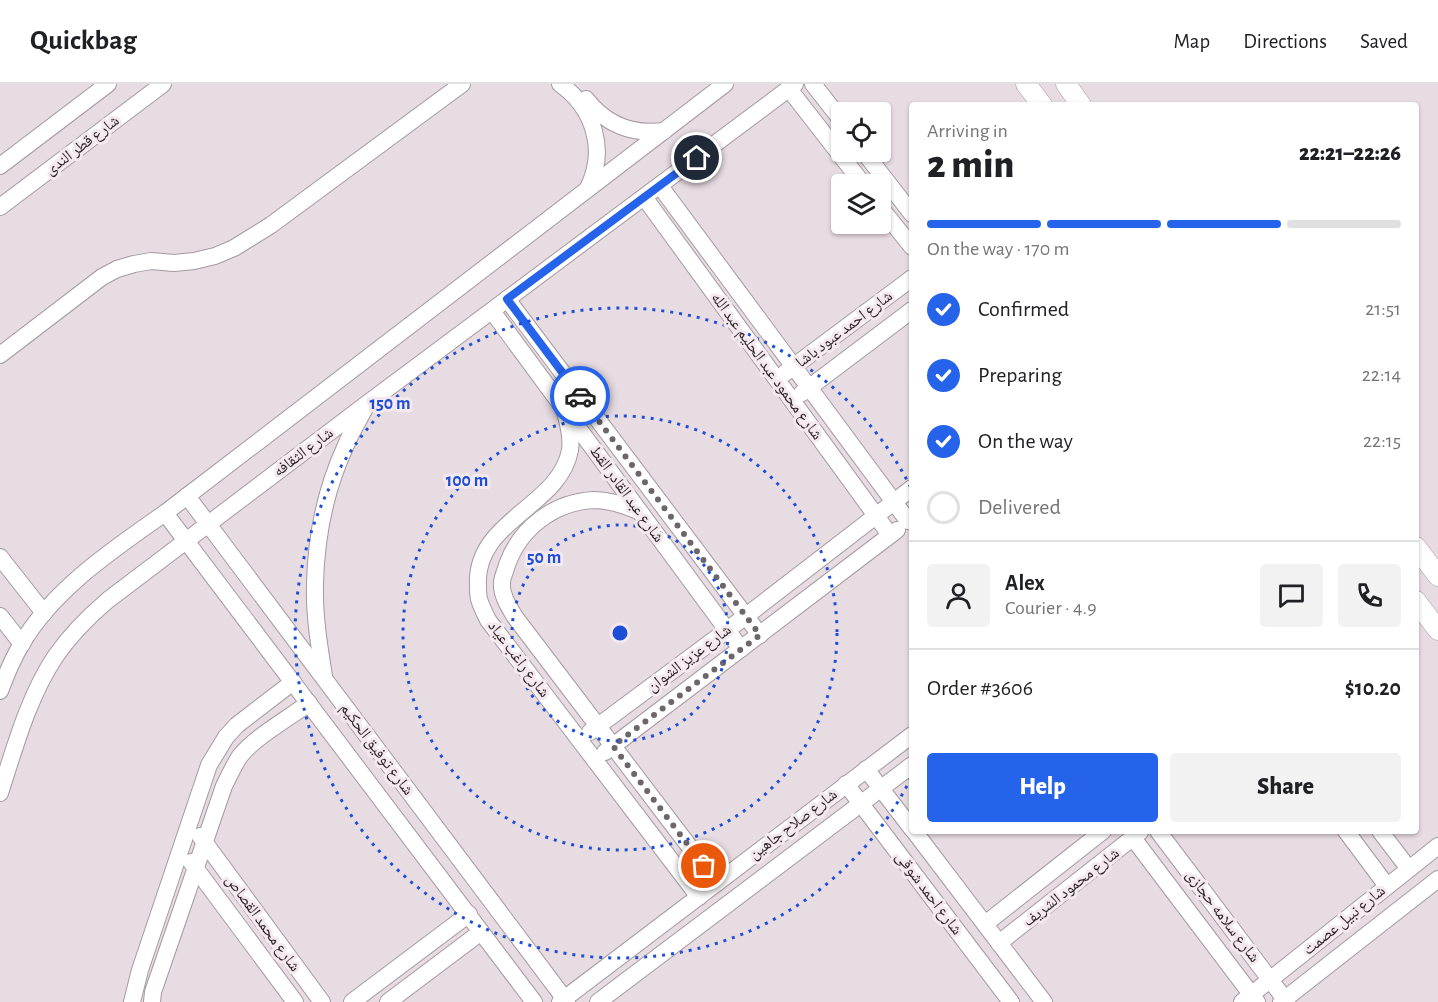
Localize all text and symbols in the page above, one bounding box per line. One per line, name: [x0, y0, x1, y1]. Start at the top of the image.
text: Quickbag: [30, 27, 137, 55]
text: Map: [1174, 31, 1210, 52]
text: Directions: [1243, 31, 1327, 52]
text: Saved: [1360, 31, 1408, 52]
map controls: [831, 102, 891, 234]
button: locate: [831, 102, 891, 162]
street label: شارع قطر الندى: [42, 112, 123, 180]
text: Arriving in: [927, 121, 1008, 141]
pin: [671, 132, 722, 183]
icon: home: [680, 141, 713, 174]
text: 22:21–22:26: [1299, 142, 1401, 164]
text: 2 min: [927, 146, 1014, 185]
button: layers: [831, 174, 891, 234]
text: On the way · 170 m: [927, 239, 1070, 259]
street label: شارع احمد عبود باشا: [793, 288, 897, 372]
street label: شارع محمود عبد الحليم عبد الله: [707, 290, 826, 444]
icon: check: [927, 293, 960, 326]
text: Confirmed: [978, 298, 1069, 320]
text: 21:51: [1365, 299, 1401, 319]
icon: check: [927, 359, 960, 392]
text: Preparing: [978, 364, 1062, 386]
text: 22:14: [1362, 365, 1401, 385]
courier: [550, 366, 610, 426]
icon: car: [564, 380, 597, 413]
text: 150 m: [370, 395, 410, 413]
street label: شارع الثقافه: [270, 424, 337, 481]
icon: check: [927, 425, 960, 458]
text: On the way: [978, 430, 1073, 452]
text: 22:15: [1363, 431, 1401, 451]
street label: شارع عبد القادر القط: [585, 443, 667, 546]
text: 100 m: [446, 472, 488, 490]
text: Delivered: [978, 496, 1061, 518]
text: 50 m: [527, 549, 561, 567]
button: person: [927, 564, 990, 627]
button: chat: [1260, 564, 1323, 627]
button: phone: [1338, 564, 1401, 627]
text: Alex: [1005, 572, 1045, 594]
text: Courier · 4.9: [1005, 598, 1097, 618]
street label: شارع راغب عياد: [484, 618, 553, 701]
street label: شارع عزيز الشوان: [644, 621, 735, 696]
centre of rings: [610, 623, 630, 643]
text: Order #3606: [927, 677, 1033, 699]
text: $10.20: [1345, 677, 1401, 699]
street label: شارع توفيق الحكيم: [336, 700, 417, 799]
button: Help: [927, 753, 1158, 822]
button: Share: [1170, 753, 1401, 822]
street label: شارع صلاح جاهين: [746, 786, 841, 864]
pin: [678, 840, 729, 891]
street label: شارع محمود الشريف: [1020, 845, 1123, 931]
street label: شارع احمد شوقى: [891, 848, 965, 939]
icon: bag: [687, 849, 720, 882]
street label: شارع سلامه حجازى: [1181, 867, 1263, 967]
street label: شارع محمد القصاص: [221, 872, 303, 976]
street label: شارع نبيل عصمت: [1300, 882, 1389, 959]

